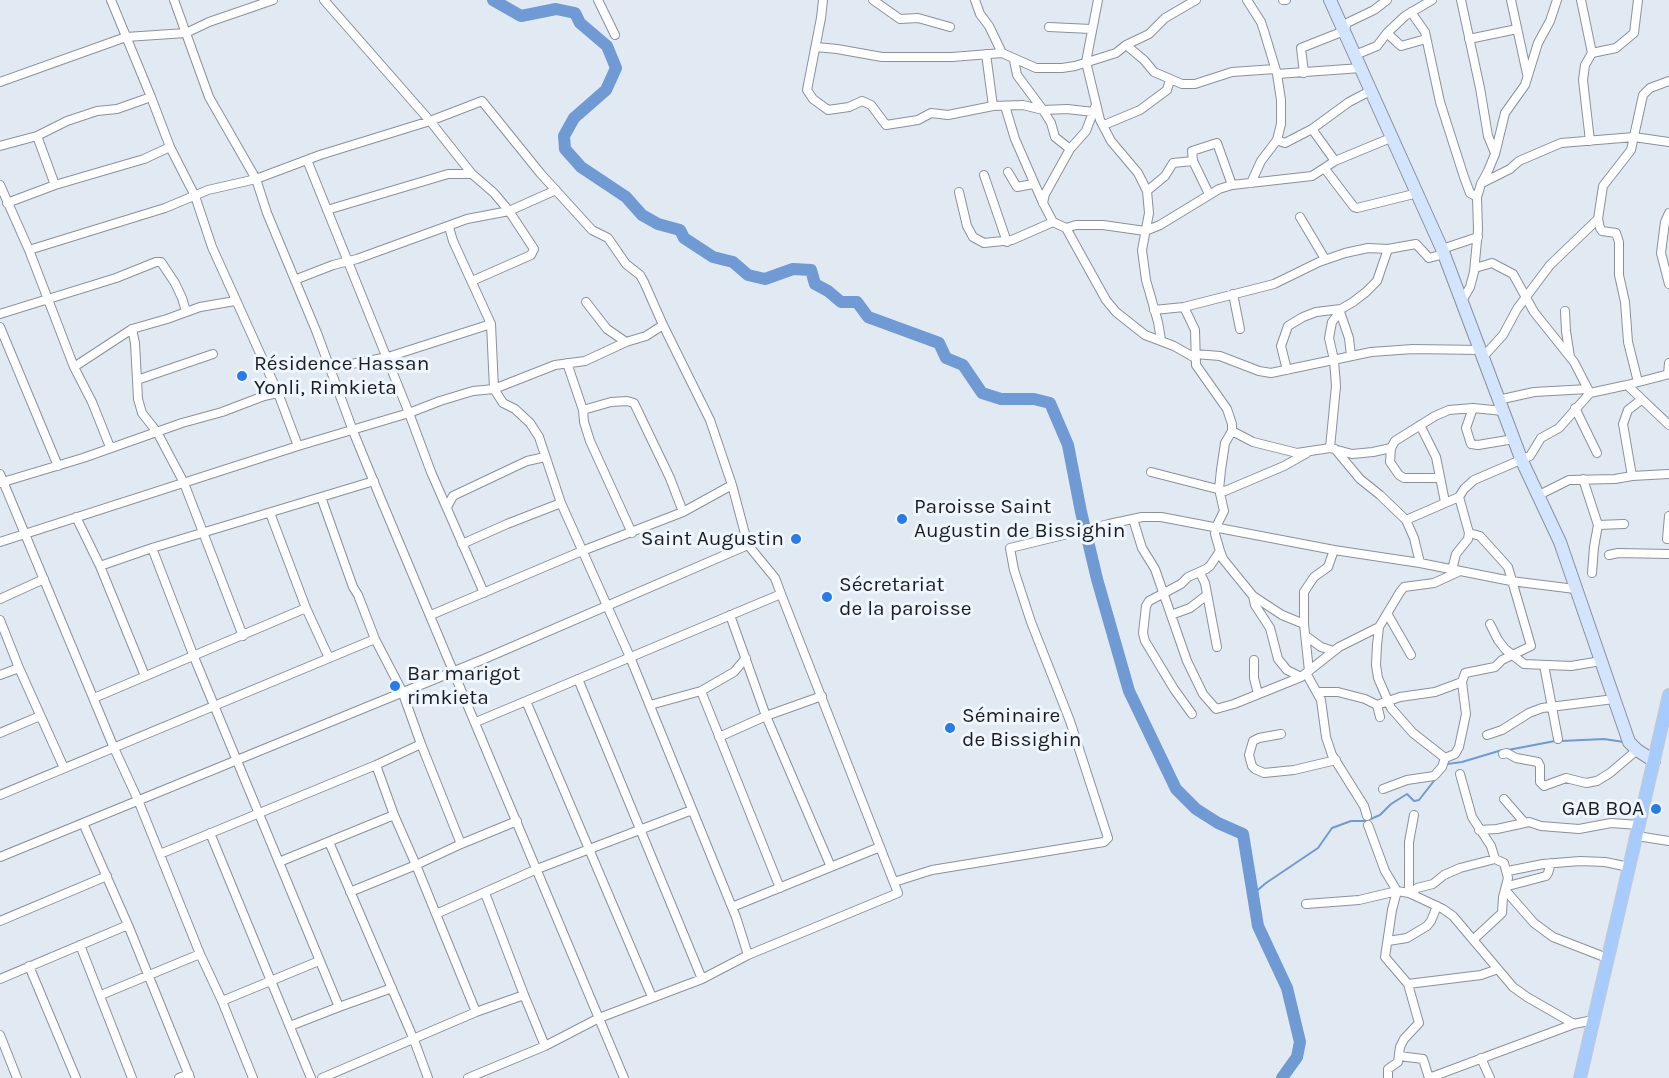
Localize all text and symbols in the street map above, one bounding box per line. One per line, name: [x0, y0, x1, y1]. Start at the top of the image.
place label: Résidence Hassan Yonli, Rimkieta: [254, 351, 429, 401]
marker: Résidence Hassan Yonli, Rimkieta: [235, 369, 249, 383]
place label: Paroisse Saint Augustin de Bissighin: [914, 494, 1126, 544]
marker: Paroisse Saint Augustin de Bissighin: [895, 512, 909, 526]
place label: Saint Augustin: [641, 526, 784, 552]
marker: Saint Augustin: [789, 532, 803, 546]
place label: Sécretariat de la paroisse: [839, 572, 972, 622]
marker: Sécretariat de la paroisse: [820, 590, 834, 604]
place label: Bar marigot rimkieta: [407, 661, 520, 711]
marker: Bar marigot rimkieta: [388, 679, 402, 693]
place label: Séminaire de Bissighin: [962, 703, 1081, 753]
marker: Séminaire de Bissighin: [943, 721, 957, 735]
place label: GAB BOA: [1562, 796, 1644, 822]
marker: GAB BOA: [1649, 802, 1663, 816]

